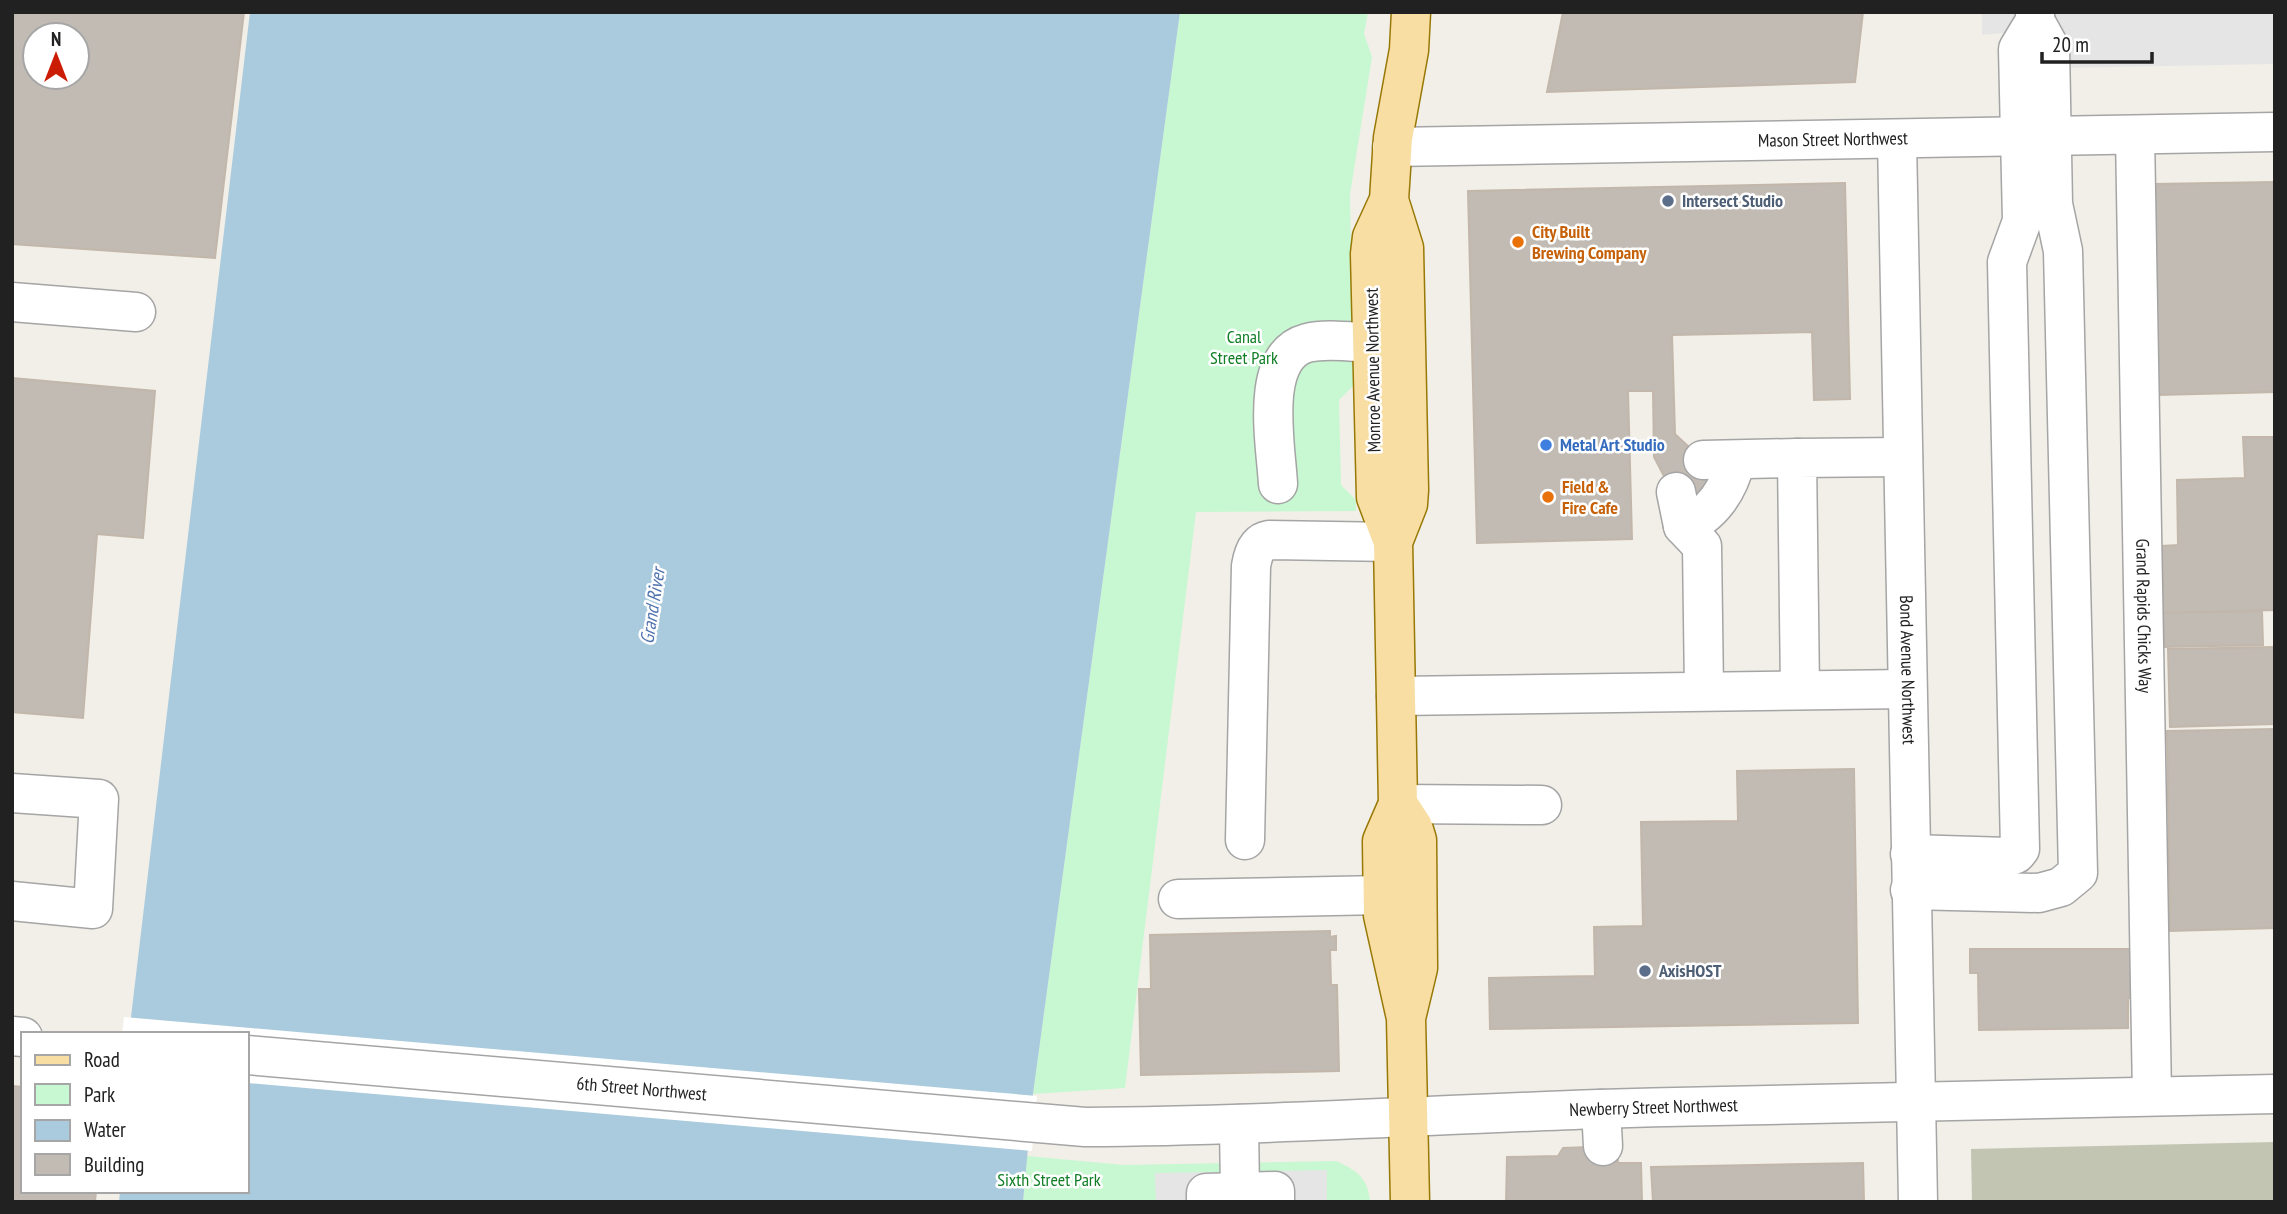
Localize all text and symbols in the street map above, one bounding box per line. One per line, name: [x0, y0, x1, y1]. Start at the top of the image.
north arrow: [21, 21, 91, 91]
scale bar: [2042, 21, 2152, 65]
text: N: [51, 27, 61, 51]
text: 20 m: [2052, 31, 2089, 58]
street label: Mason Street Northwest: [1758, 126, 1908, 152]
place label: Intersect Studio: [1682, 189, 1783, 212]
marker: Intersect Studio: [1660, 193, 1676, 209]
place label: City Built Brewing Company: [1532, 220, 1647, 264]
marker: City Built Brewing Company: [1510, 234, 1526, 250]
street label: Monroe Avenue Northwest: [1360, 287, 1385, 452]
park label: Canal Street Park: [1210, 325, 1278, 369]
place label: Metal Art Studio: [1560, 433, 1665, 456]
marker: Metal Art Studio: [1538, 437, 1554, 453]
place label: Field & Fire Cafe: [1562, 475, 1618, 519]
marker: Field & Fire Cafe: [1540, 489, 1556, 505]
street label: Grand Rapids Chicks Way: [2131, 539, 2157, 694]
water label: Grand River: [634, 564, 670, 646]
street label: Bond Avenue Northwest: [1895, 595, 1921, 745]
place label: AxisHOST: [1658, 959, 1722, 982]
marker: AxisHOST: [1637, 963, 1653, 979]
legend: [21, 1032, 248, 1193]
text: Road: [84, 1046, 120, 1073]
street label: 6th Street Northwest: [576, 1071, 708, 1105]
text: Park: [84, 1081, 115, 1108]
street label: Newberry Street Northwest: [1569, 1093, 1738, 1121]
text: Water: [84, 1116, 126, 1143]
text: Building: [84, 1151, 144, 1178]
park label: Sixth Street Park: [997, 1168, 1101, 1191]

